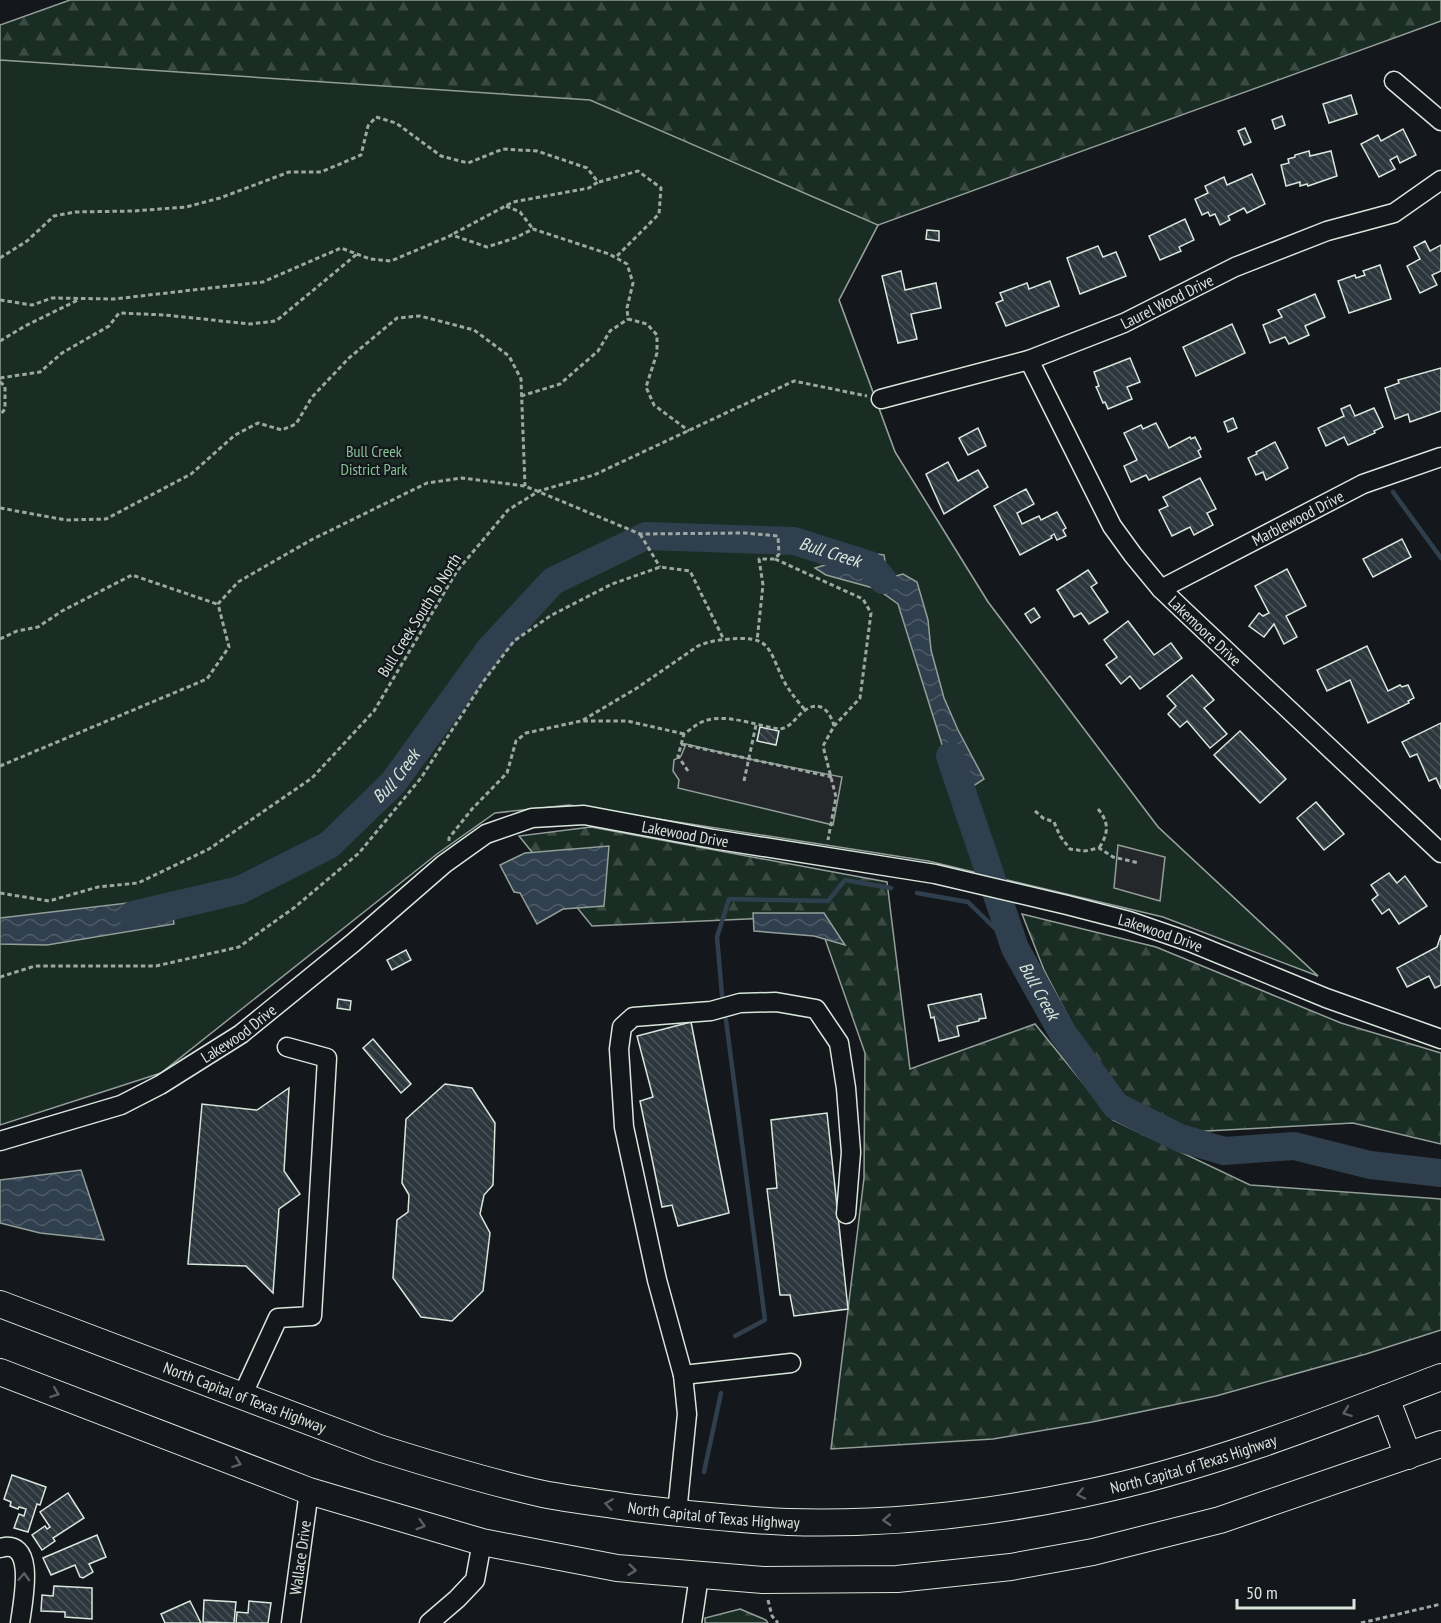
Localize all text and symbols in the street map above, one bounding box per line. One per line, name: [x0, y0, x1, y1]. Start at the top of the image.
street label: Laurel Wood Drive: [1117, 270, 1217, 333]
park label: Bull Creek District Park: [341, 441, 408, 479]
street label: Marblewood Drive: [1248, 486, 1347, 550]
water label: Bull Creek: [797, 531, 866, 573]
street label: Bull Creek South To North: [373, 550, 465, 680]
street label: Lakemoore Drive: [1164, 591, 1246, 670]
water label: Bull Creek: [367, 743, 426, 808]
street label: Lakewood Drive: [640, 816, 730, 851]
street label: Lakewood Drive: [1116, 909, 1206, 956]
water label: Bull Creek: [1014, 958, 1066, 1026]
street label: Lakewood Drive: [197, 1000, 280, 1067]
street label: North Capital of Texas Highway: [161, 1357, 329, 1437]
one-way arrow: [49, 1385, 59, 1398]
one-way arrow: [1342, 1405, 1353, 1418]
street label: North Capital of Texas Highway: [1108, 1429, 1279, 1498]
one-way arrow: [230, 1456, 241, 1468]
one-way arrow: [1076, 1487, 1086, 1500]
street label: North Capital of Texas Highway: [626, 1497, 800, 1532]
one-way arrow: [605, 1499, 614, 1511]
one-way arrow: [883, 1513, 892, 1526]
one-way arrow: [416, 1518, 426, 1531]
street label: Wallace Drive: [285, 1519, 315, 1596]
one-way arrow: [628, 1563, 637, 1576]
one-way arrow: [18, 1572, 31, 1581]
scale bar: [1237, 1572, 1354, 1610]
text: 50 m: [1246, 1581, 1278, 1604]

